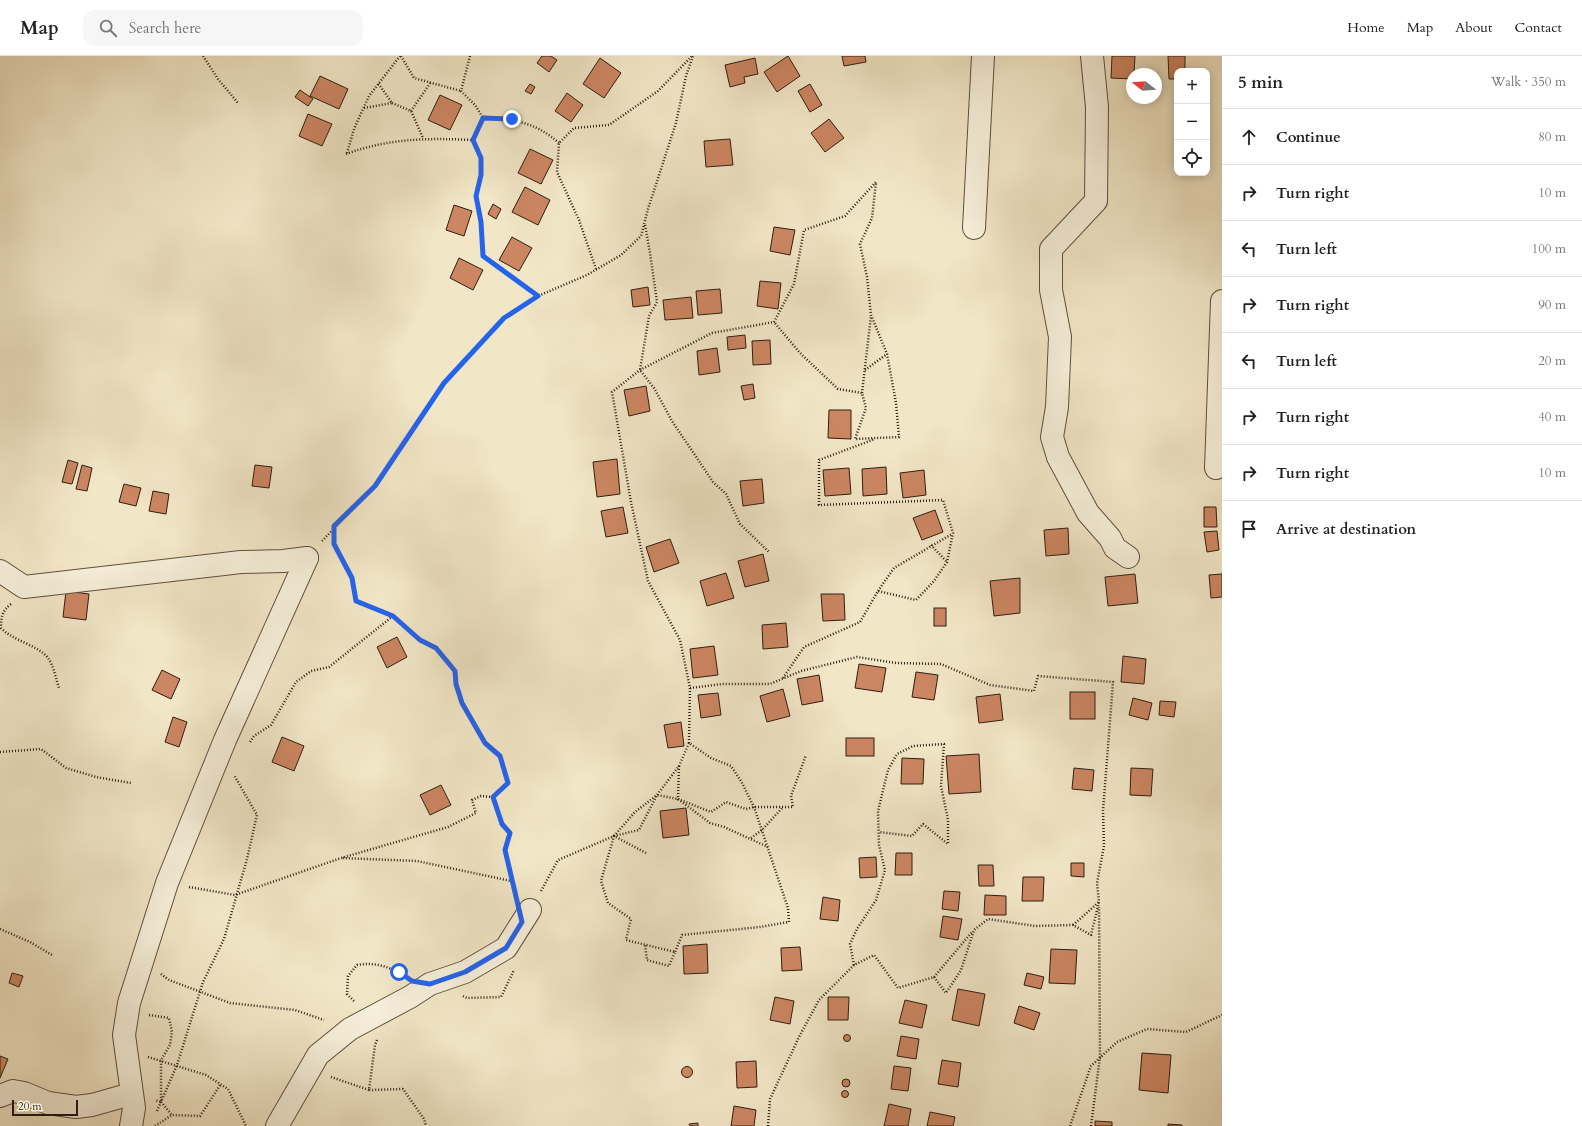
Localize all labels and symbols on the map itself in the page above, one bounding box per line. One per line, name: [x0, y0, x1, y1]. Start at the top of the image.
north arrow: [1126, 68, 1162, 104]
route end: [503, 110, 521, 128]
route start: [390, 963, 408, 981]
scale bar: [12, 1098, 78, 1117]

